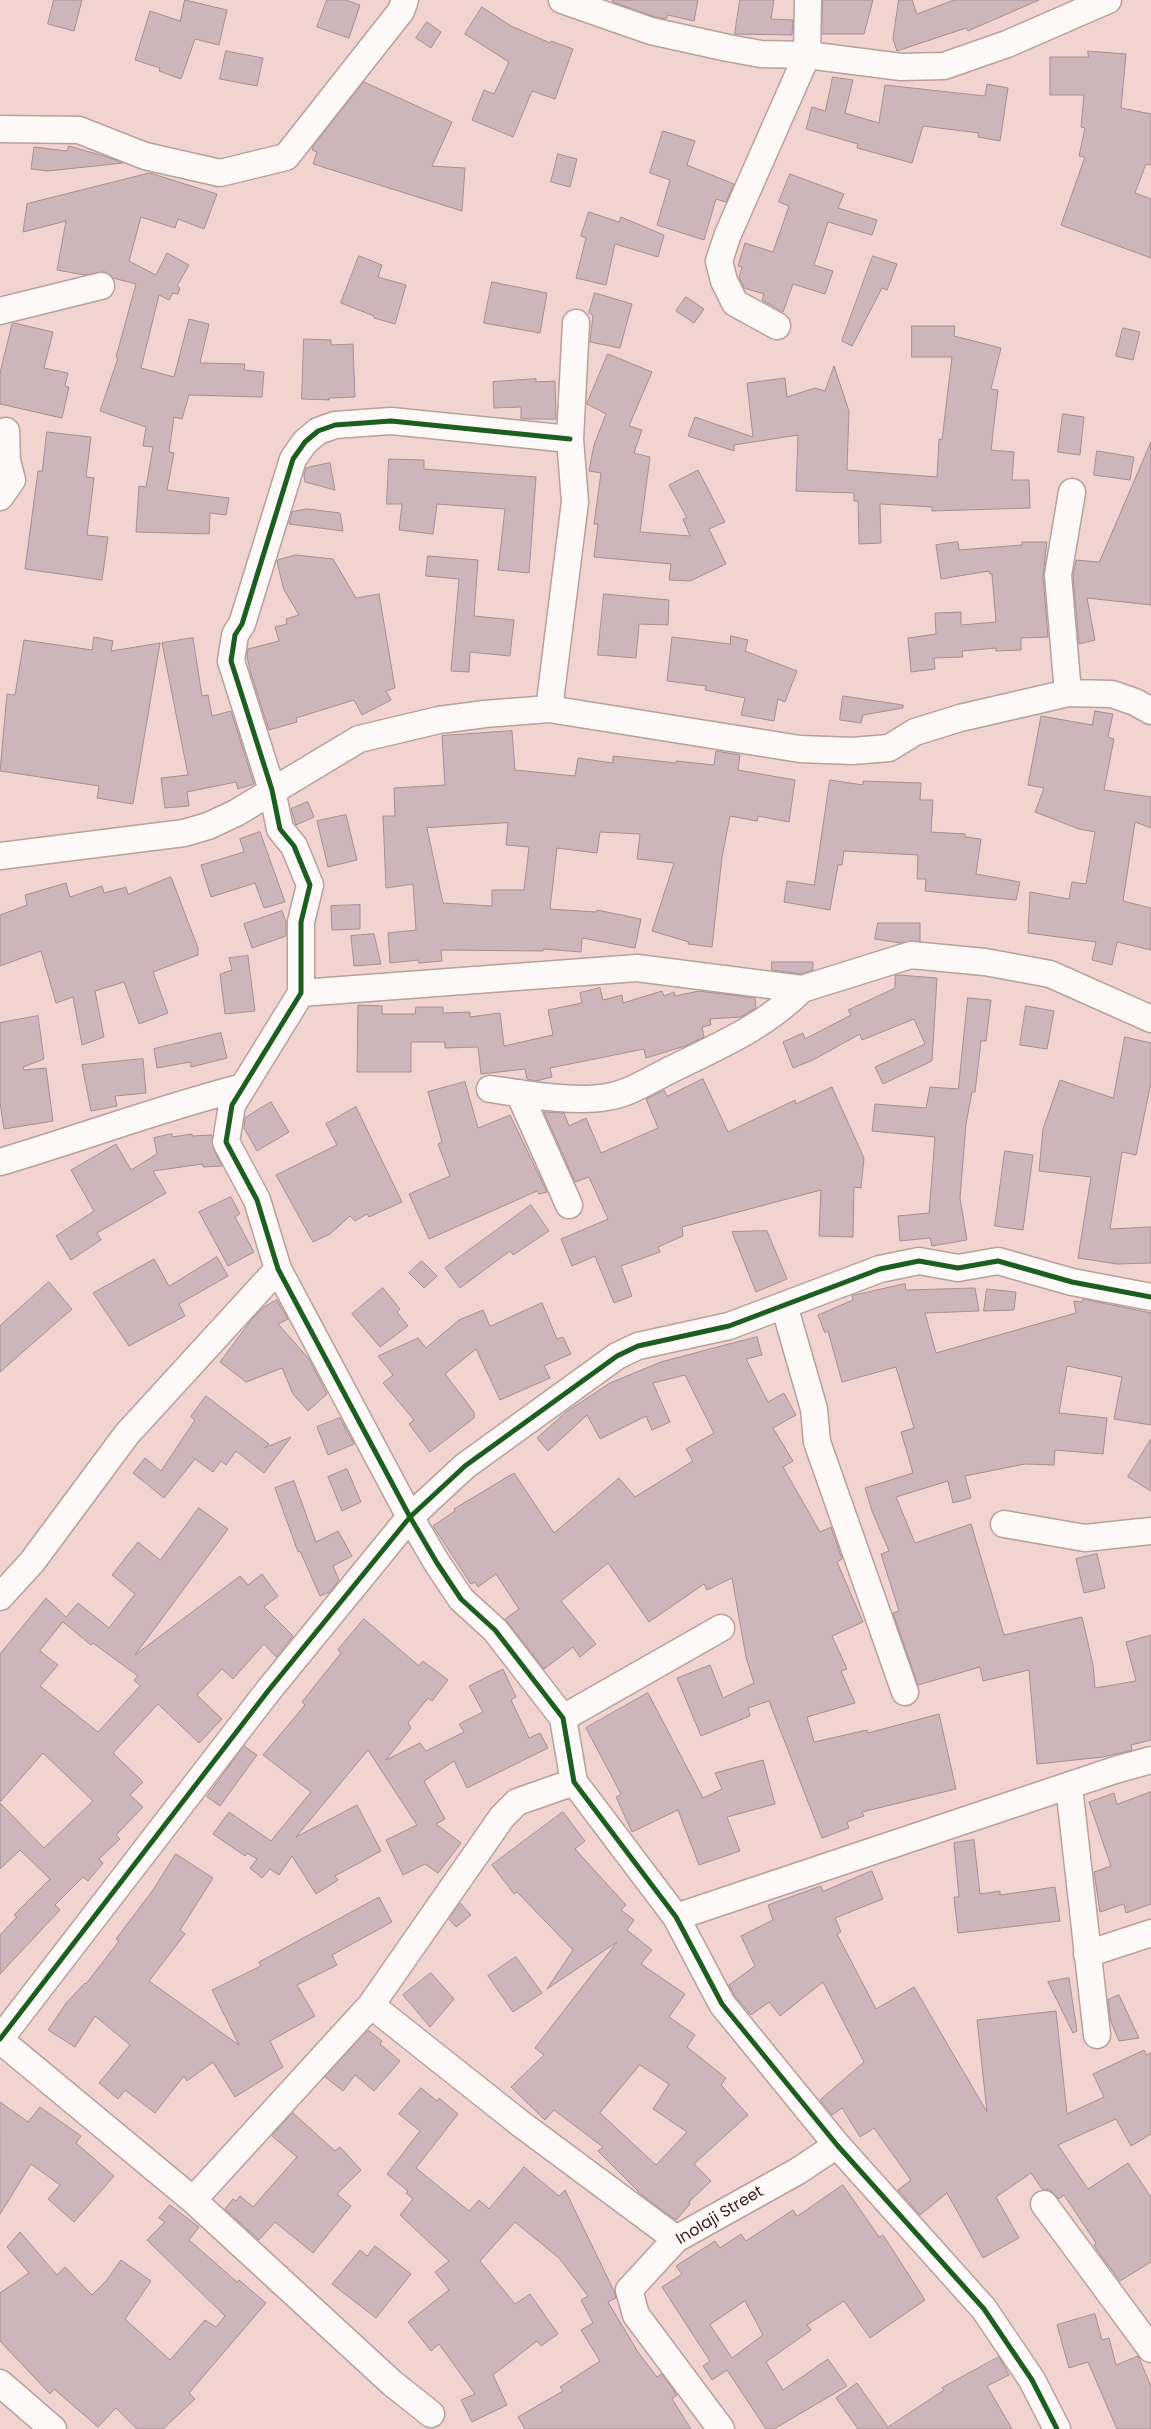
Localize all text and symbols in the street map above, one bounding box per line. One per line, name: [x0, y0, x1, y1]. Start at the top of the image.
street label: Inolaji Street: [673, 2182, 767, 2250]

